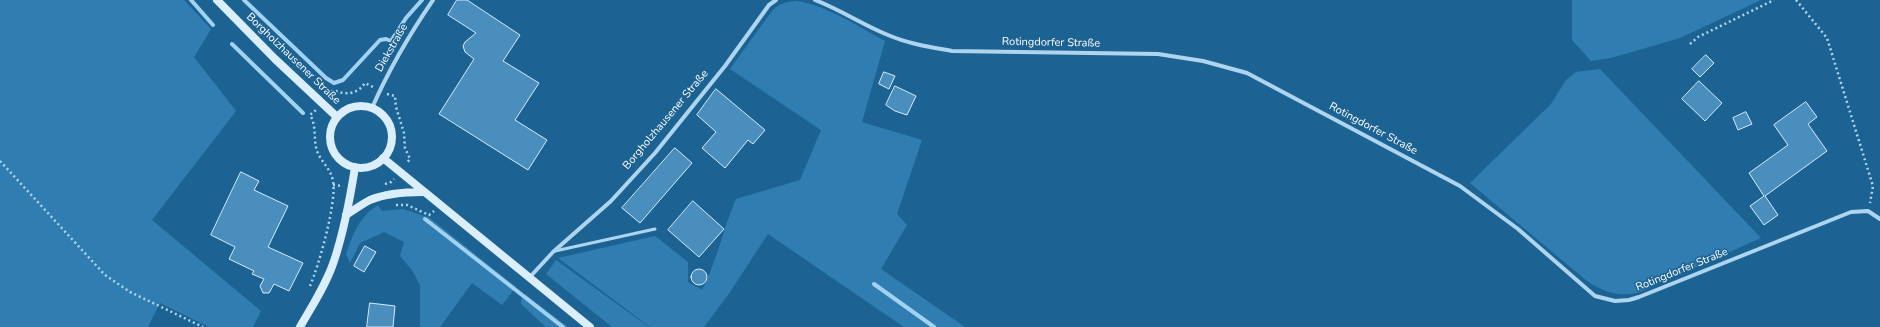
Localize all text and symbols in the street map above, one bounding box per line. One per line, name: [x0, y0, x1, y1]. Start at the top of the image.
street label: Borgholzhausener Straße: [243, 11, 343, 107]
street label: Diekstraße: [373, 22, 411, 74]
street label: Rotingdorfer Straße: [1002, 36, 1100, 50]
street label: Borgholzhausener Straße: [621, 68, 711, 172]
street label: Rotingdorfer Straße: [1327, 100, 1419, 158]
street label: Rotingdorfer Straße: [1634, 245, 1730, 295]

